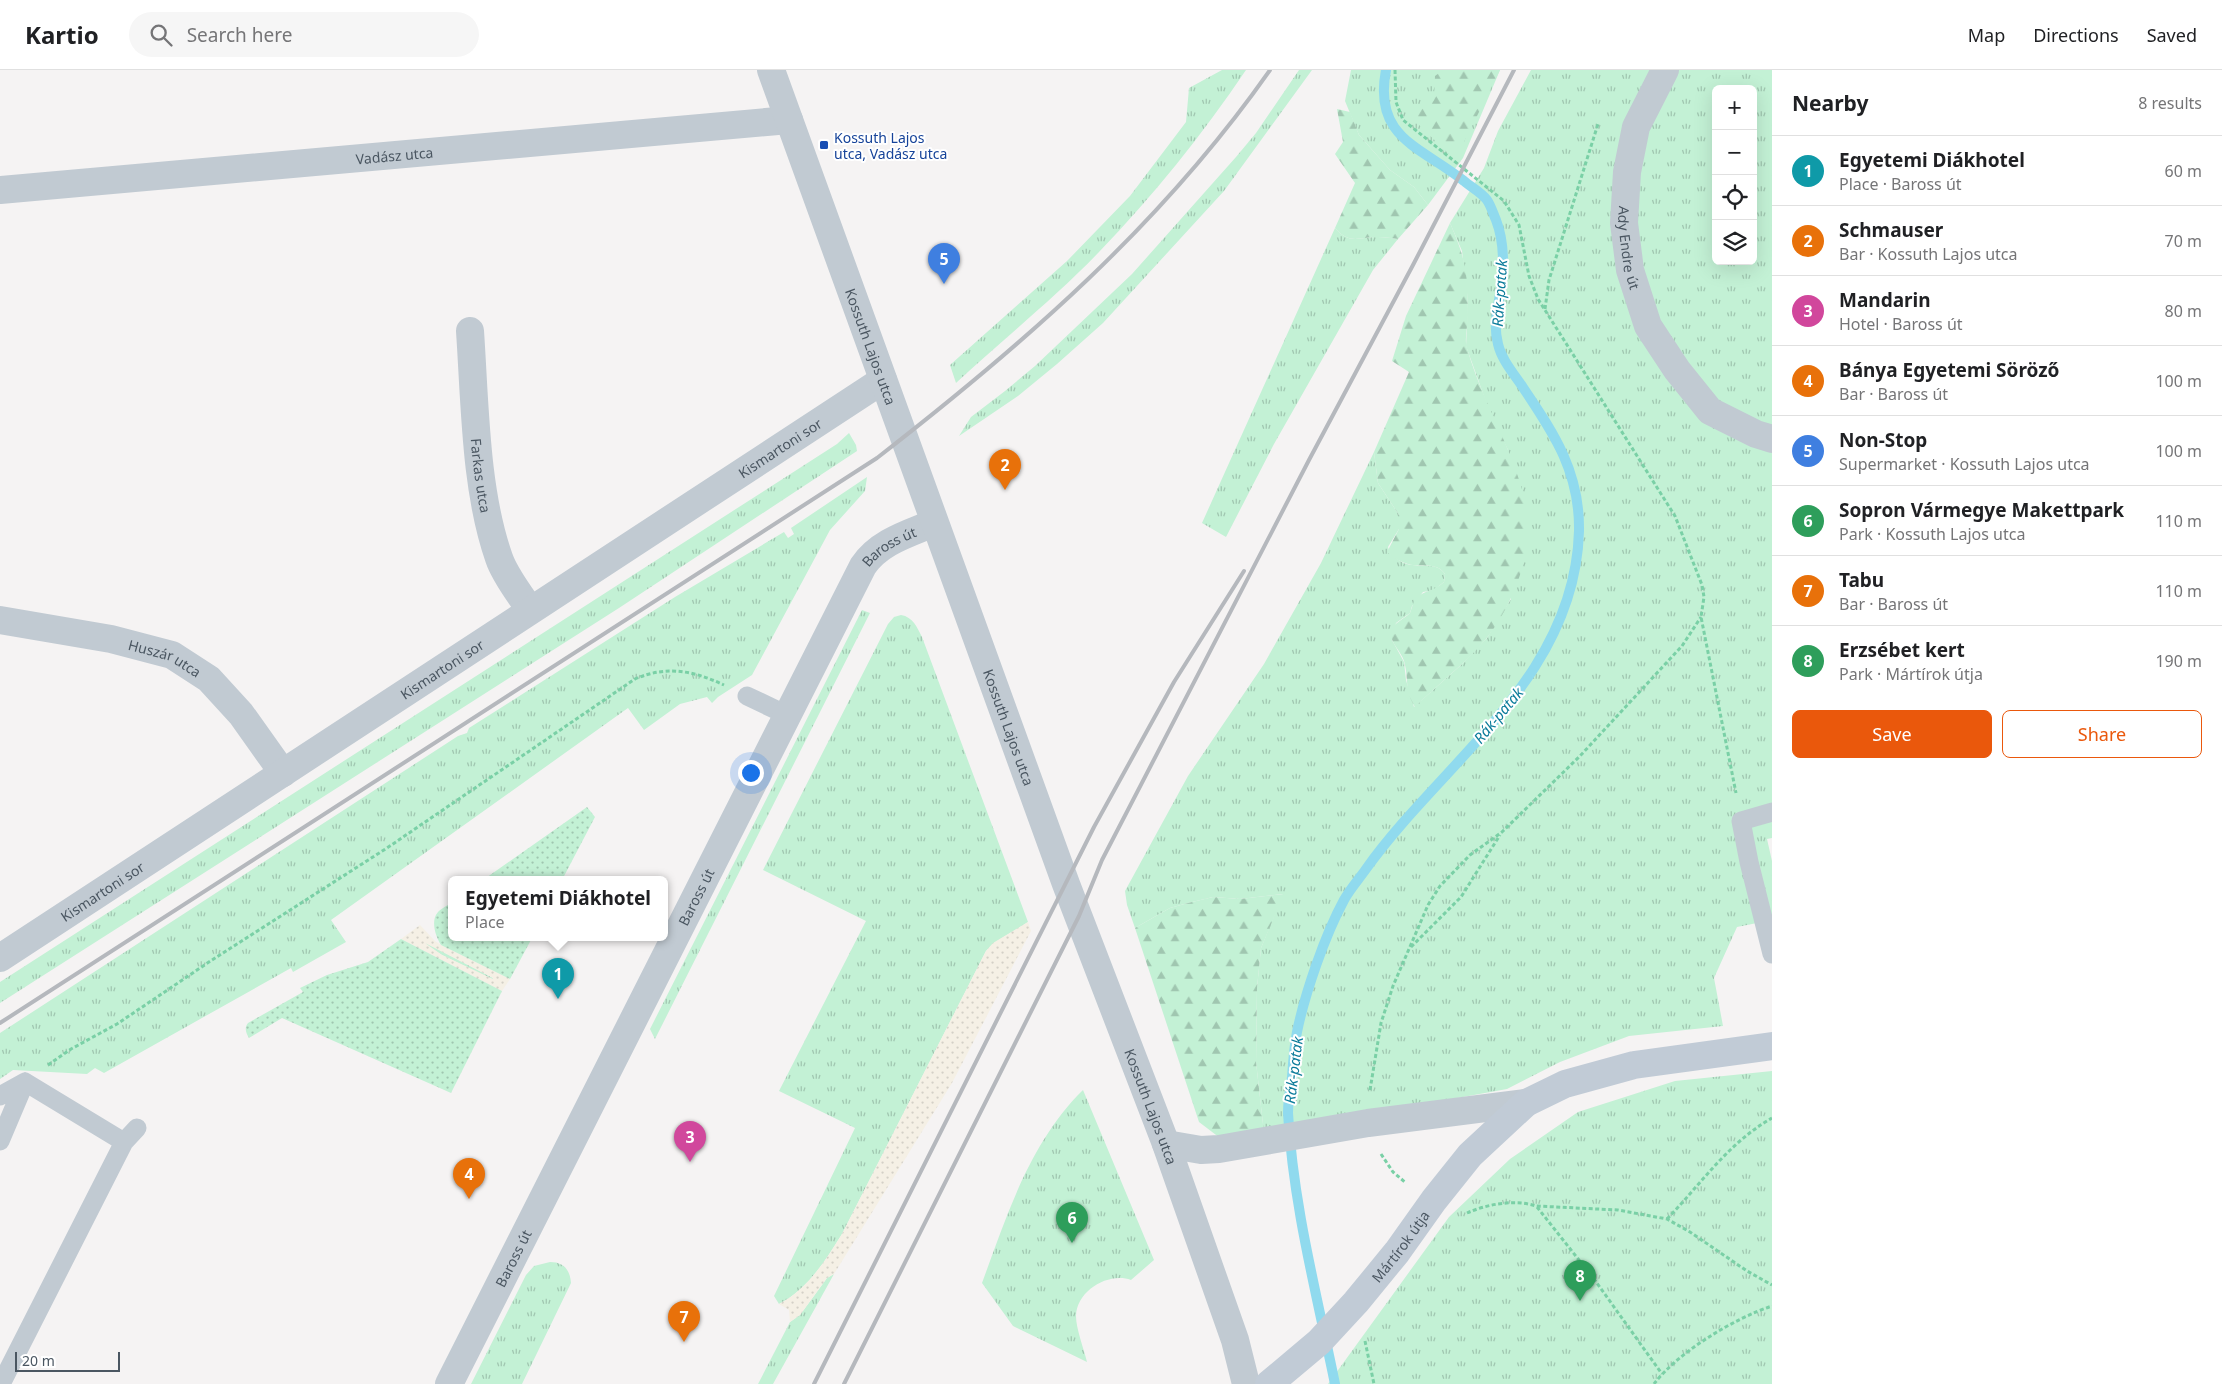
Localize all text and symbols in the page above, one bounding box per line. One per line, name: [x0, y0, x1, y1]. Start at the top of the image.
search box: [129, 12, 479, 57]
text: Kartio: [25, 18, 99, 51]
icon: search: [147, 21, 175, 49]
text: Search here: [187, 22, 292, 48]
text: Map: [1968, 23, 2005, 47]
text: Directions: [2033, 23, 2119, 47]
text: Saved: [2147, 23, 2197, 47]
map controls: [1712, 85, 1757, 265]
button: +: [1712, 85, 1757, 130]
text: Nearby: [1792, 89, 1868, 117]
text: 8 results: [2138, 92, 2202, 114]
place label: Kossuth Lajos utca, Vadász utca: [834, 128, 947, 163]
button: −: [1712, 130, 1757, 175]
marker: Kossuth Lajos utca, Vadász utca: [818, 139, 830, 151]
street label: Vadász utca: [355, 142, 434, 168]
text: Egyetemi Diákhotel: [1839, 147, 2025, 173]
text: 1: [1803, 160, 1813, 182]
text: 60 m: [2165, 160, 2202, 182]
text: Place · Baross út: [1839, 173, 1962, 195]
button: locate: [1712, 175, 1757, 220]
street label: Ady Endre út: [1614, 205, 1645, 292]
text: Schmauser: [1839, 217, 1943, 243]
button: layers: [1712, 220, 1757, 265]
text: 2: [1803, 230, 1813, 252]
text: 70 m: [2165, 230, 2202, 252]
pin: 5: [928, 243, 960, 284]
text: Bar · Kossuth Lajos utca: [1839, 243, 2018, 265]
water label: Rák-patak: [1487, 258, 1511, 327]
street label: Kossuth Lajos utca: [841, 286, 901, 407]
text: Mandarin: [1839, 287, 1931, 313]
text: 3: [1803, 300, 1813, 322]
text: 80 m: [2165, 300, 2202, 322]
text: Hotel · Baross út: [1839, 313, 1963, 335]
text: Bánya Egyetemi Söröző: [1839, 357, 2060, 383]
text: 4: [1803, 370, 1813, 392]
text: 100 m: [2155, 370, 2202, 392]
text: Bar · Baross út: [1839, 383, 1948, 405]
street label: Kismartoni sor: [734, 413, 825, 482]
text: Non-Stop: [1839, 427, 1927, 453]
street label: Farkas utca: [467, 437, 496, 514]
text: 5: [1803, 440, 1813, 462]
text: 100 m: [2155, 440, 2202, 462]
pin: 2: [989, 449, 1021, 490]
text: Supermarket · Kossuth Lajos utca: [1839, 453, 2090, 475]
text: Sopron Vármegye Makettpark: [1839, 497, 2124, 523]
text: 6: [1803, 510, 1813, 532]
text: 110 m: [2155, 510, 2202, 532]
street label: Baross út: [857, 522, 919, 570]
text: Park · Kossuth Lajos utca: [1839, 523, 2025, 545]
text: Tabu: [1839, 567, 1884, 593]
text: 7: [1803, 580, 1813, 602]
text: 110 m: [2155, 580, 2202, 602]
text: Bar · Baross út: [1839, 593, 1948, 615]
street label: Huszár utca: [126, 634, 205, 681]
street label: Kismartoni sor: [396, 634, 487, 703]
text: Erzsébet kert: [1839, 637, 1965, 663]
text: 8: [1803, 650, 1813, 672]
text: 190 m: [2155, 650, 2202, 672]
text: Park · Mártírok útja: [1839, 663, 1983, 685]
street label: Kossuth Lajos utca: [979, 666, 1039, 788]
water label: Rák-patak: [1469, 682, 1528, 747]
button: Save: [1792, 710, 1992, 758]
button: Share: [2002, 710, 2202, 758]
your location: [738, 760, 764, 786]
street label: Kismartoni sor: [57, 857, 148, 925]
street label: Baross út: [673, 865, 718, 929]
popup: [448, 876, 668, 941]
text: Egyetemi Diákhotel: [465, 885, 651, 911]
text: Place: [465, 911, 505, 933]
pin: 1: [542, 958, 574, 999]
water label: Rák-patak: [1279, 1035, 1307, 1105]
street label: Kossuth Lajos utca: [1121, 1046, 1182, 1167]
pin: 3: [674, 1121, 706, 1162]
pin: 4: [453, 1158, 485, 1199]
pin: 6: [1056, 1202, 1088, 1243]
street label: Mártírok útja: [1367, 1206, 1433, 1286]
street label: Baross út: [490, 1226, 535, 1290]
pin: 8: [1564, 1260, 1596, 1301]
pin: 7: [668, 1301, 700, 1342]
scale bar: [15, 1349, 120, 1372]
text: 20 m: [22, 1351, 55, 1370]

